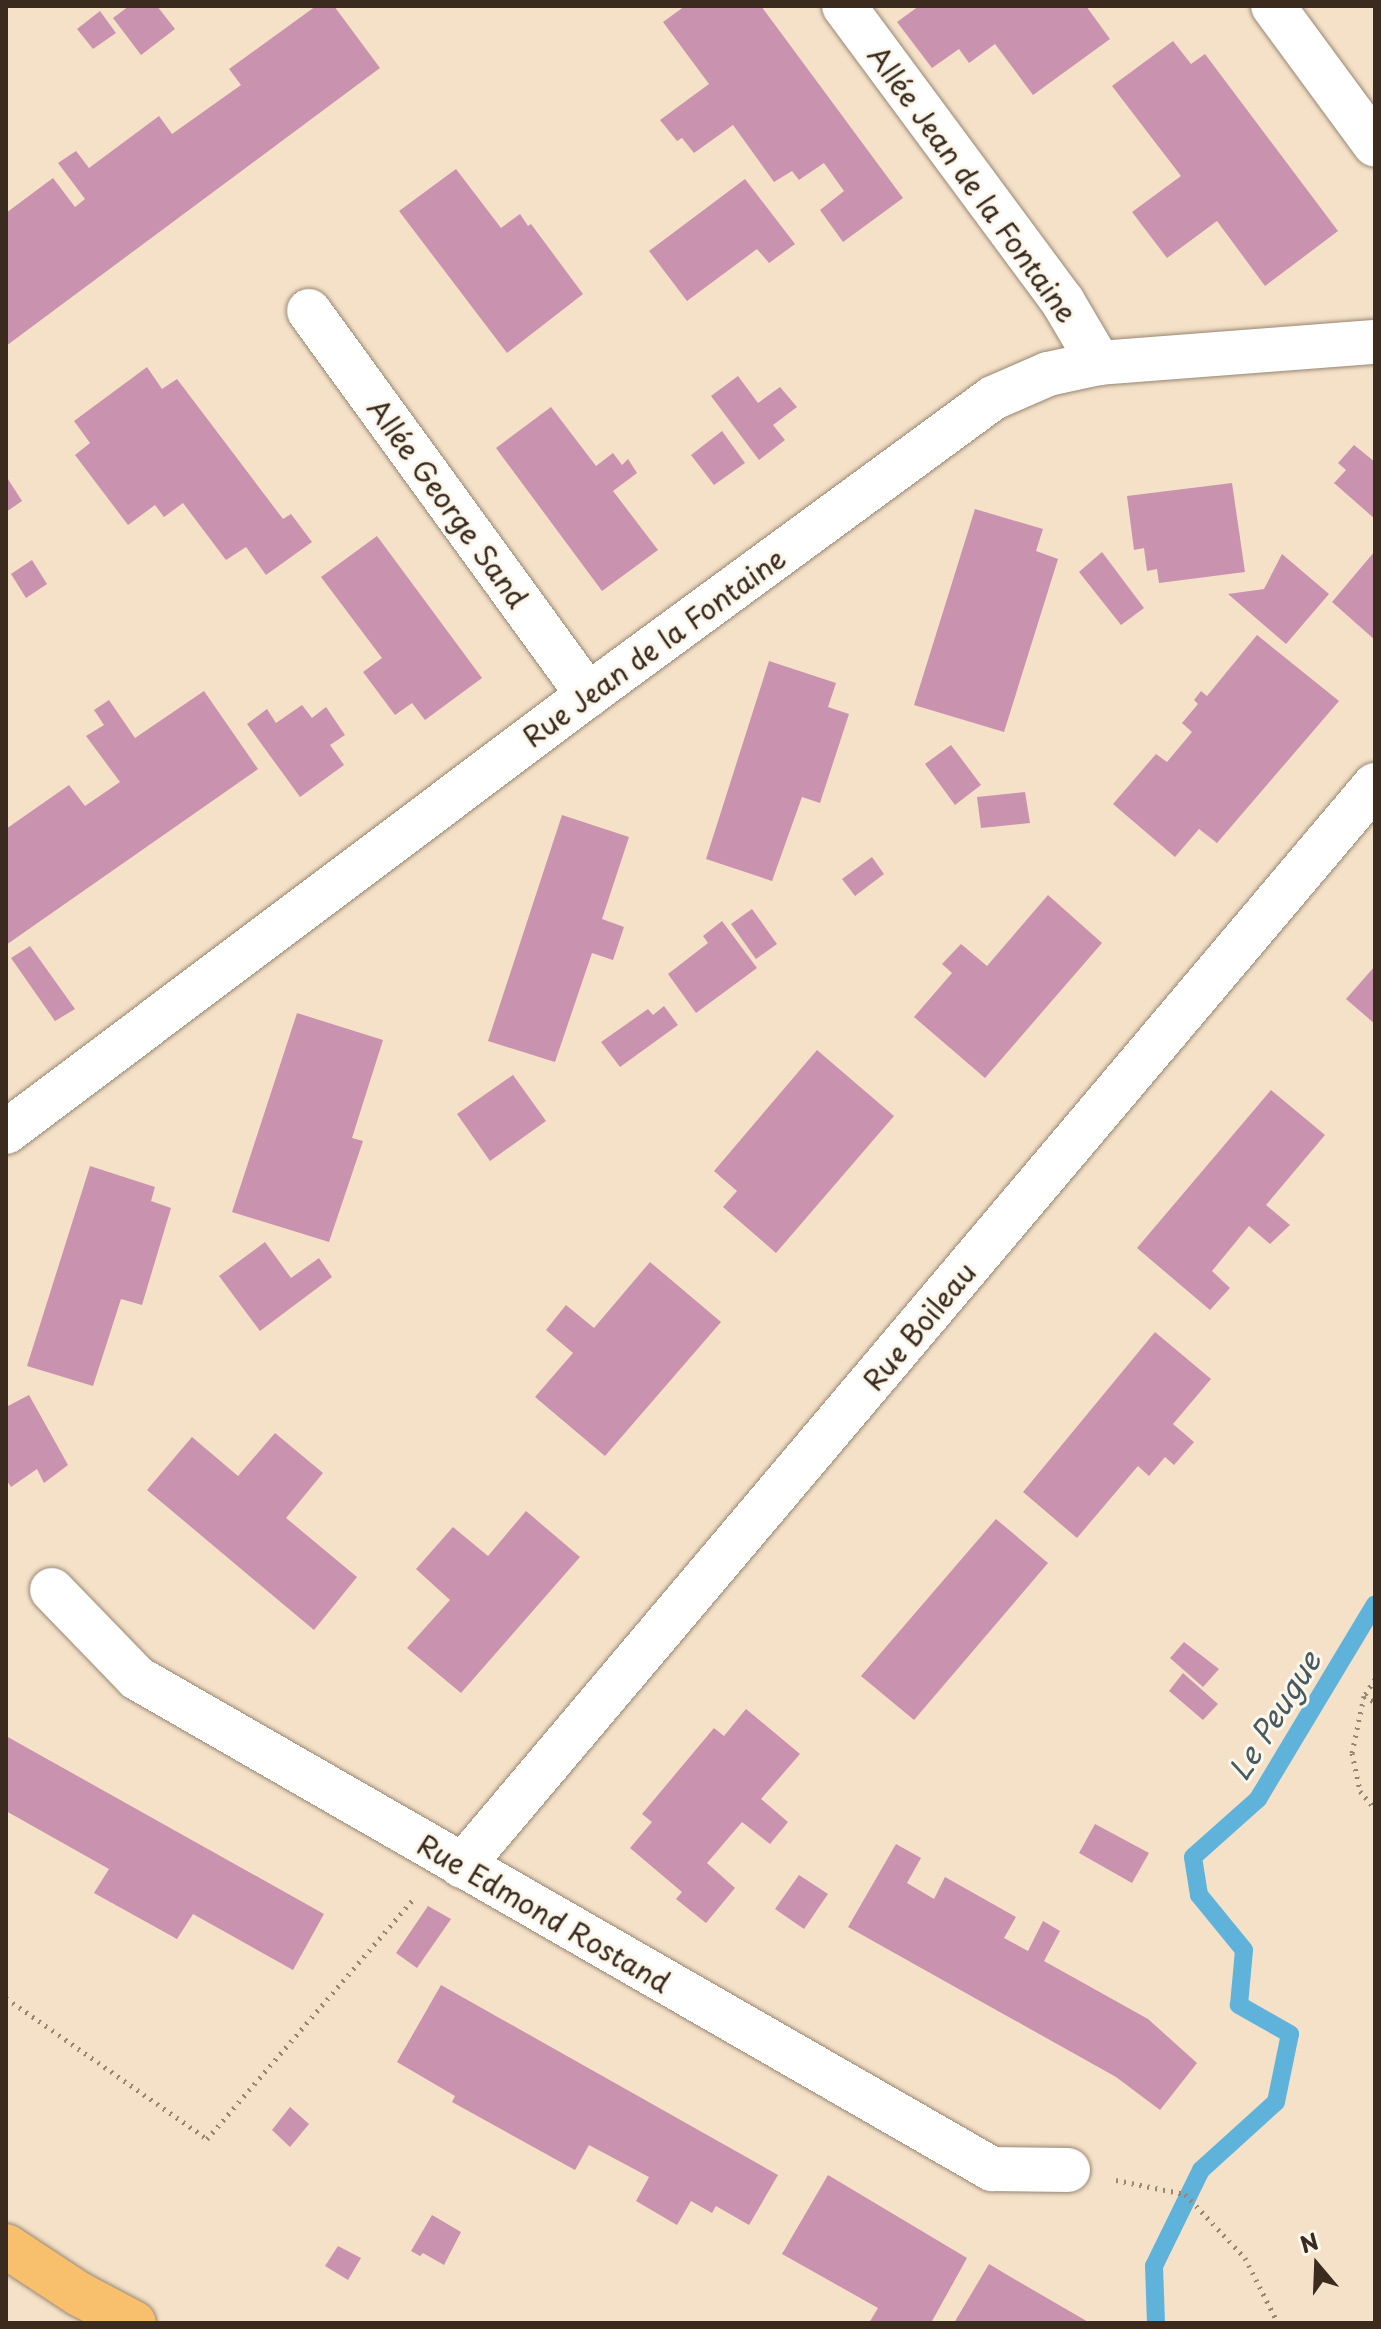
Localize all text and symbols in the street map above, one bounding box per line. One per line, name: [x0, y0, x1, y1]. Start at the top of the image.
street label: Allée Jean de la Fontaine: [859, 36, 1087, 332]
street label: Allée George Sand: [360, 391, 536, 615]
street label: Rue Jean de la Fontaine: [513, 538, 795, 756]
street label: Rue Boileau: [855, 1254, 983, 1398]
water label: Le Peugue: [1220, 1643, 1328, 1787]
street label: Rue Edmond Rostand: [412, 1827, 676, 1999]
text: N: [1295, 2223, 1323, 2260]
north arrow: [1277, 2225, 1357, 2305]

